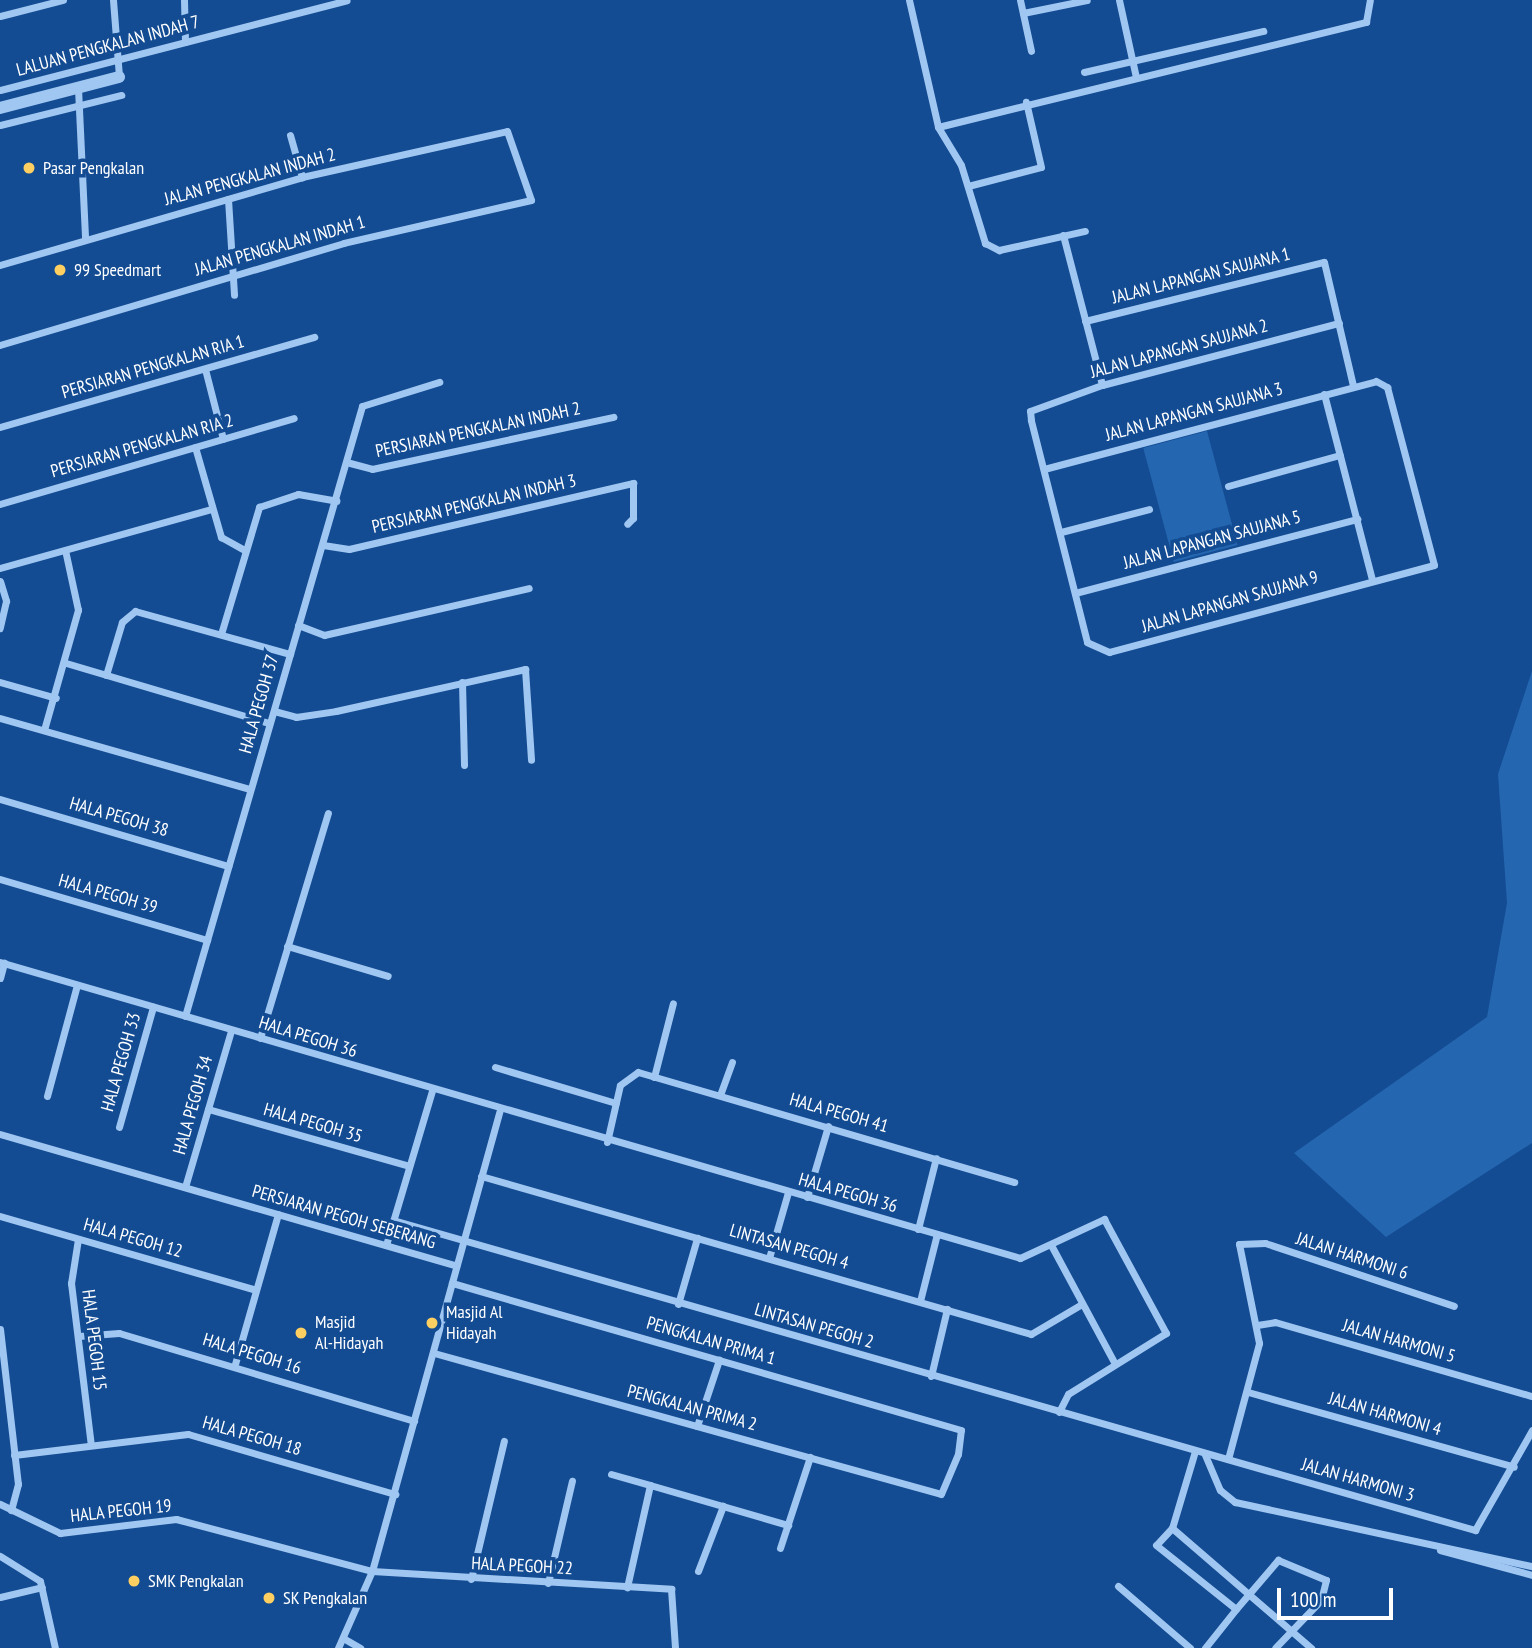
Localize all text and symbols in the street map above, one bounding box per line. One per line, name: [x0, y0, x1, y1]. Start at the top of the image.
street label: LALUAN PENGKALAN INDAH 7: [14, 11, 202, 81]
street label: JALAN PENGKALAN INDAH 2: [162, 144, 338, 210]
place label: Pasar Pengkalan: [43, 157, 144, 179]
marker: Pasar Pengkalan: [21, 160, 37, 176]
street label: JALAN PENGKALAN INDAH 1: [192, 211, 368, 281]
street label: JALAN LAPANGAN SAUJANA 1: [1109, 243, 1293, 309]
place label: 99 Speedmart: [74, 259, 161, 281]
marker: 99 Speedmart: [52, 262, 68, 278]
street label: JALAN LAPANGAN SAUJANA 2: [1088, 315, 1270, 383]
street label: PERSIARAN PENGKALAN RIA 1: [59, 331, 247, 403]
street label: JALAN LAPANGAN SAUJANA 3: [1103, 378, 1285, 446]
street label: PERSIARAN PENGKALAN INDAH 2: [373, 398, 583, 462]
street label: PERSIARAN PENGKALAN RIA 2: [48, 410, 236, 482]
street label: PERSIARAN PENGKALAN INDAH 3: [370, 470, 578, 538]
street label: JALAN LAPANGAN SAUJANA 5: [1121, 506, 1303, 574]
street label: JALAN LAPANGAN SAUJANA 9: [1139, 566, 1321, 638]
street label: HALA PEGOH 37: [235, 652, 283, 756]
street label: HALA PEGOH 38: [67, 793, 171, 841]
street label: HALA PEGOH 39: [56, 870, 160, 918]
street label: HALA PEGOH 33: [97, 1010, 145, 1114]
street label: HALA PEGOH 36: [256, 1012, 360, 1062]
street label: HALA PEGOH 34: [169, 1053, 217, 1157]
street label: HALA PEGOH 41: [787, 1089, 891, 1137]
street label: HALA PEGOH 35: [261, 1099, 365, 1147]
street label: HALA PEGOH 36: [796, 1169, 900, 1217]
street label: PERSIARAN PEGOH SEBERANG: [250, 1180, 438, 1254]
street label: HALA PEGOH 12: [81, 1214, 185, 1262]
street label: LINTASAN PEGOH 4: [727, 1220, 851, 1274]
street label: JALAN HARMONI 6: [1293, 1228, 1411, 1284]
street label: HALA PEGOH 15: [77, 1288, 111, 1392]
street label: LINTASAN PEGOH 2: [752, 1299, 876, 1353]
place label: Masjid Al Hidayah: [446, 1302, 503, 1344]
place label: Masjid Al-Hidayah: [315, 1312, 383, 1354]
street label: PENGKALAN PRIMA 1: [644, 1312, 778, 1370]
marker: Masjid Al Hidayah: [424, 1315, 440, 1331]
street label: JALAN HARMONI 5: [1340, 1315, 1458, 1367]
marker: Masjid Al-Hidayah: [293, 1325, 309, 1341]
street label: HALA PEGOH 16: [200, 1329, 304, 1379]
street label: PENGKALAN PRIMA 2: [625, 1380, 759, 1436]
street label: JALAN HARMONI 4: [1326, 1388, 1444, 1440]
street label: HALA PEGOH 18: [200, 1412, 304, 1460]
street label: JALAN HARMONI 3: [1299, 1454, 1417, 1506]
street label: HALA PEGOH 19: [69, 1495, 173, 1527]
street label: HALA PEGOH 22: [470, 1553, 574, 1579]
place label: SMK Pengkalan: [148, 1570, 244, 1592]
marker: SMK Pengkalan: [126, 1573, 142, 1589]
scale bar: [1280, 1574, 1396, 1618]
text: 100 m: [1290, 1586, 1336, 1613]
place label: SK Pengkalan: [283, 1587, 368, 1609]
marker: SK Pengkalan: [261, 1590, 277, 1606]

